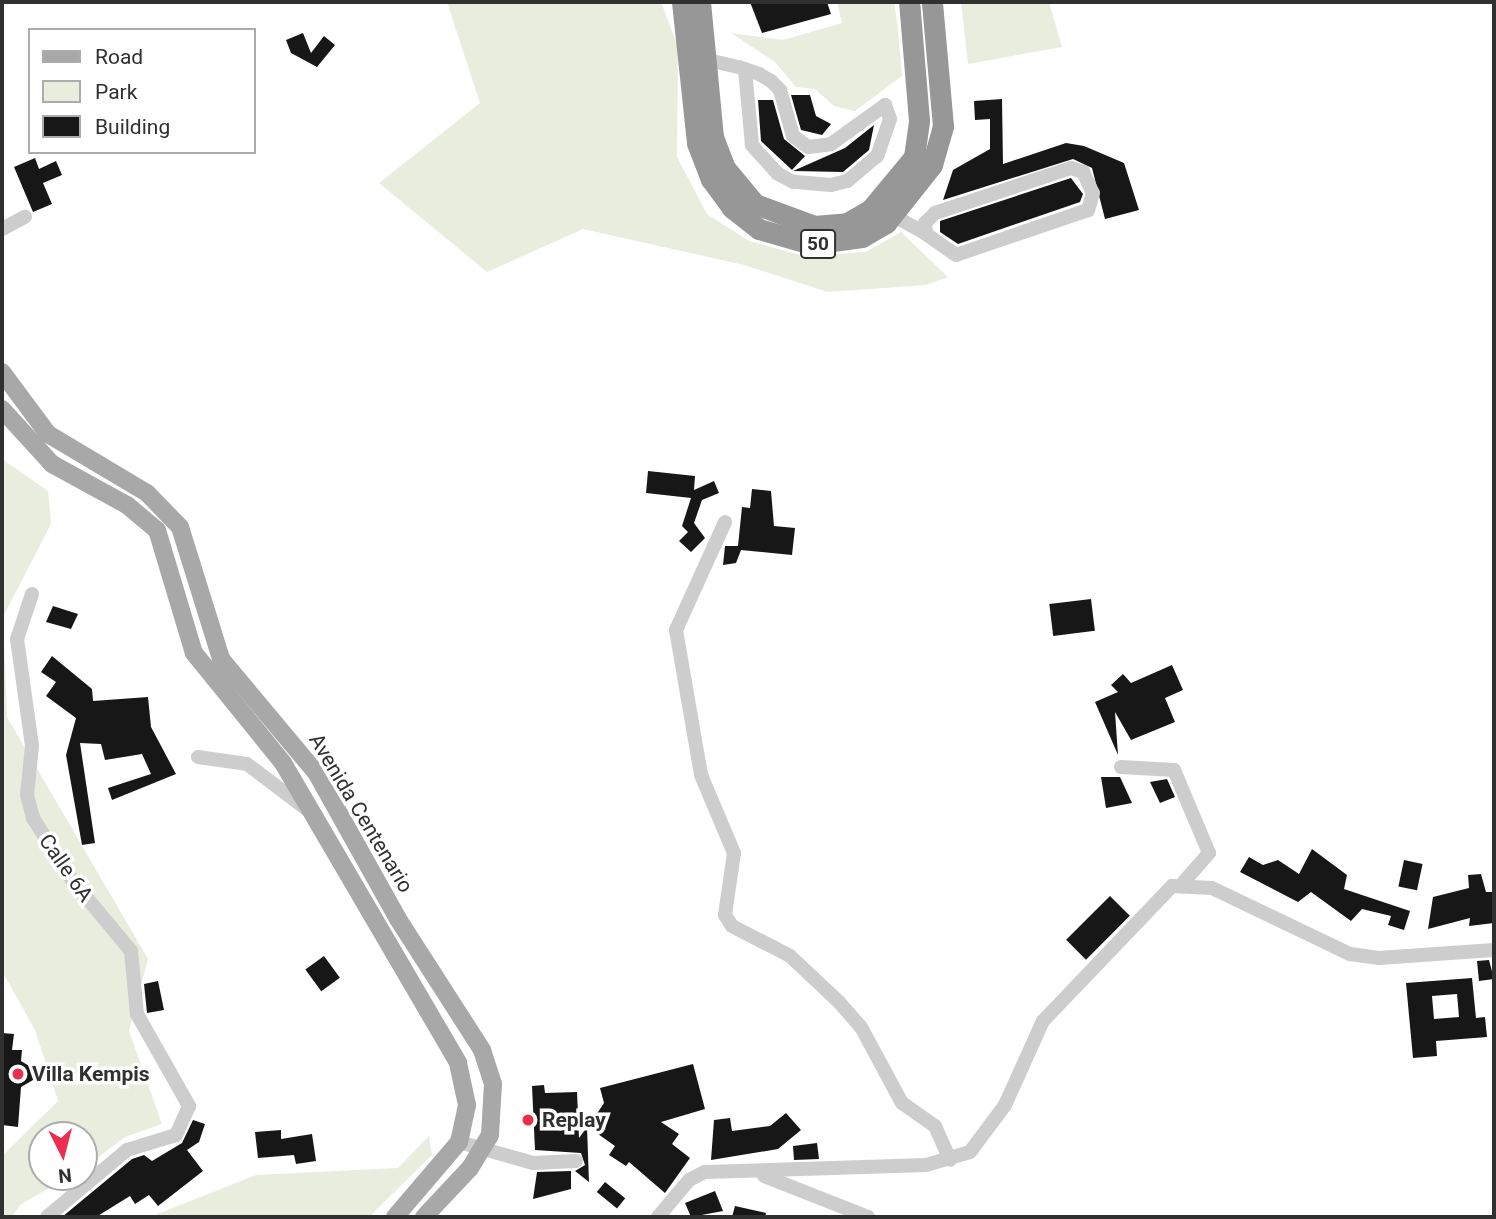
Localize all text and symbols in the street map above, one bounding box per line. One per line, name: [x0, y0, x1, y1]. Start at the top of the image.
legend: [28, 28, 256, 154]
text: Road: [95, 45, 143, 69]
text: Park: [95, 80, 137, 104]
text: Building: [95, 115, 170, 139]
road number: 50: [799, 228, 837, 260]
street label: Avenida Centenario: [304, 729, 418, 897]
street label: Calle 6A: [34, 829, 98, 907]
place label: Villa Kempis: [32, 1061, 150, 1087]
marker: Villa Kempis: [10, 1066, 26, 1082]
place label: Replay: [542, 1107, 606, 1133]
marker: Replay: [520, 1112, 536, 1128]
north arrow: [28, 1121, 98, 1191]
text: N: [57, 1163, 73, 1188]

